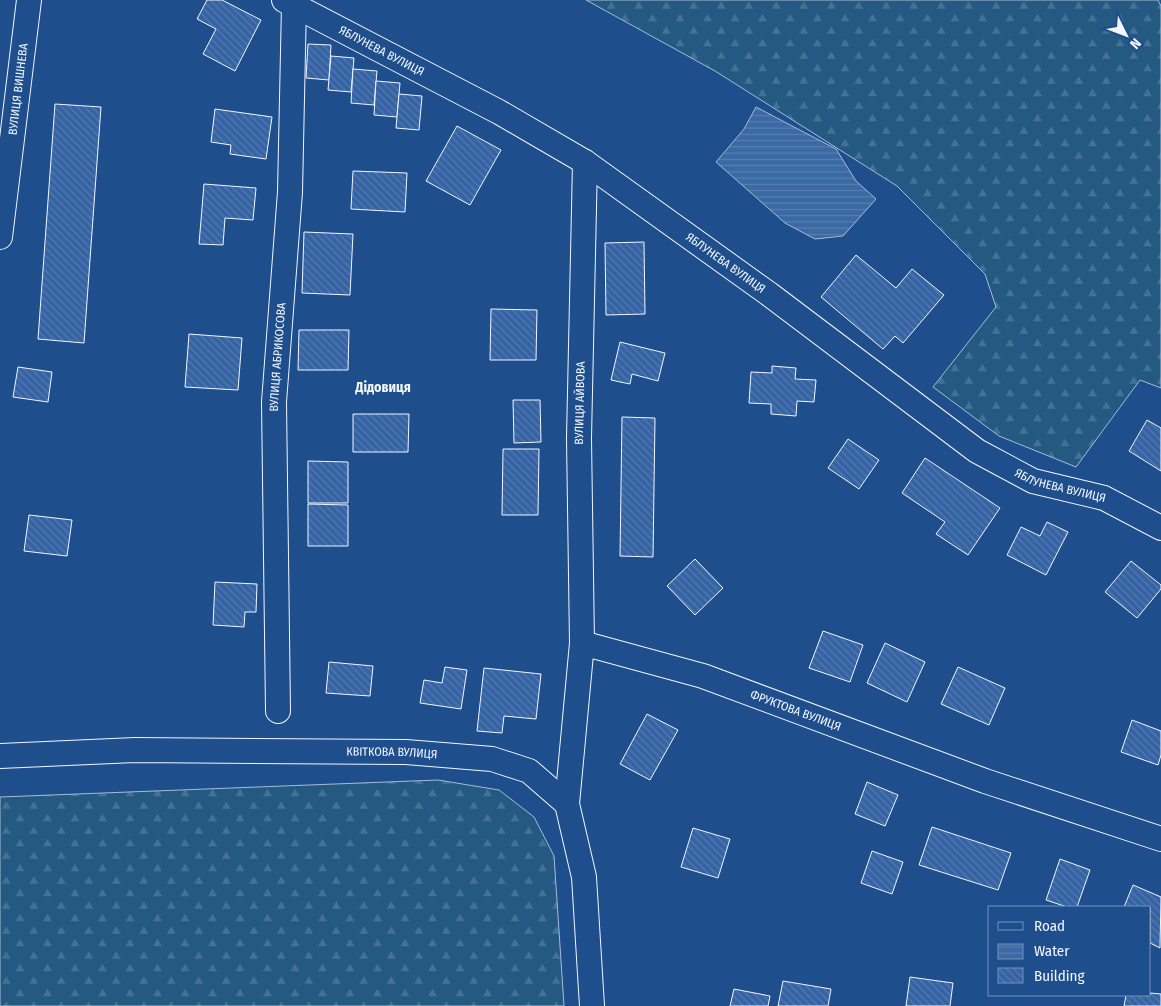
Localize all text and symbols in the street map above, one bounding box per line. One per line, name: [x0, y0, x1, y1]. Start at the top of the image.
north arrow: [1101, 10, 1151, 60]
street label: ЯБЛУНЕВА ВУЛИЦЯ: [336, 23, 427, 79]
text: N: [1126, 35, 1144, 52]
street label: ВУЛИЦЯ ВИШНЕВА: [6, 42, 31, 136]
street label: ЯБЛУНЕВА ВУЛИЦЯ: [683, 230, 768, 296]
street label: ВУЛИЦЯ АБРИКОСОВА: [267, 302, 289, 412]
street label: ВУЛИЦЯ АЙВОВА: [572, 360, 588, 445]
district label: Дідовиця: [354, 379, 411, 396]
street label: ЯБЛУНЕВА ВУЛИЦЯ: [1012, 466, 1107, 505]
street label: ФРУКТОВА ВУЛИЦЯ: [748, 687, 843, 734]
street label: КВІТКОВА ВУЛИЦЯ: [346, 745, 438, 762]
legend: [988, 906, 1151, 996]
text: Road: [1034, 917, 1065, 935]
text: Water: [1034, 942, 1070, 960]
text: Building: [1034, 967, 1085, 985]

